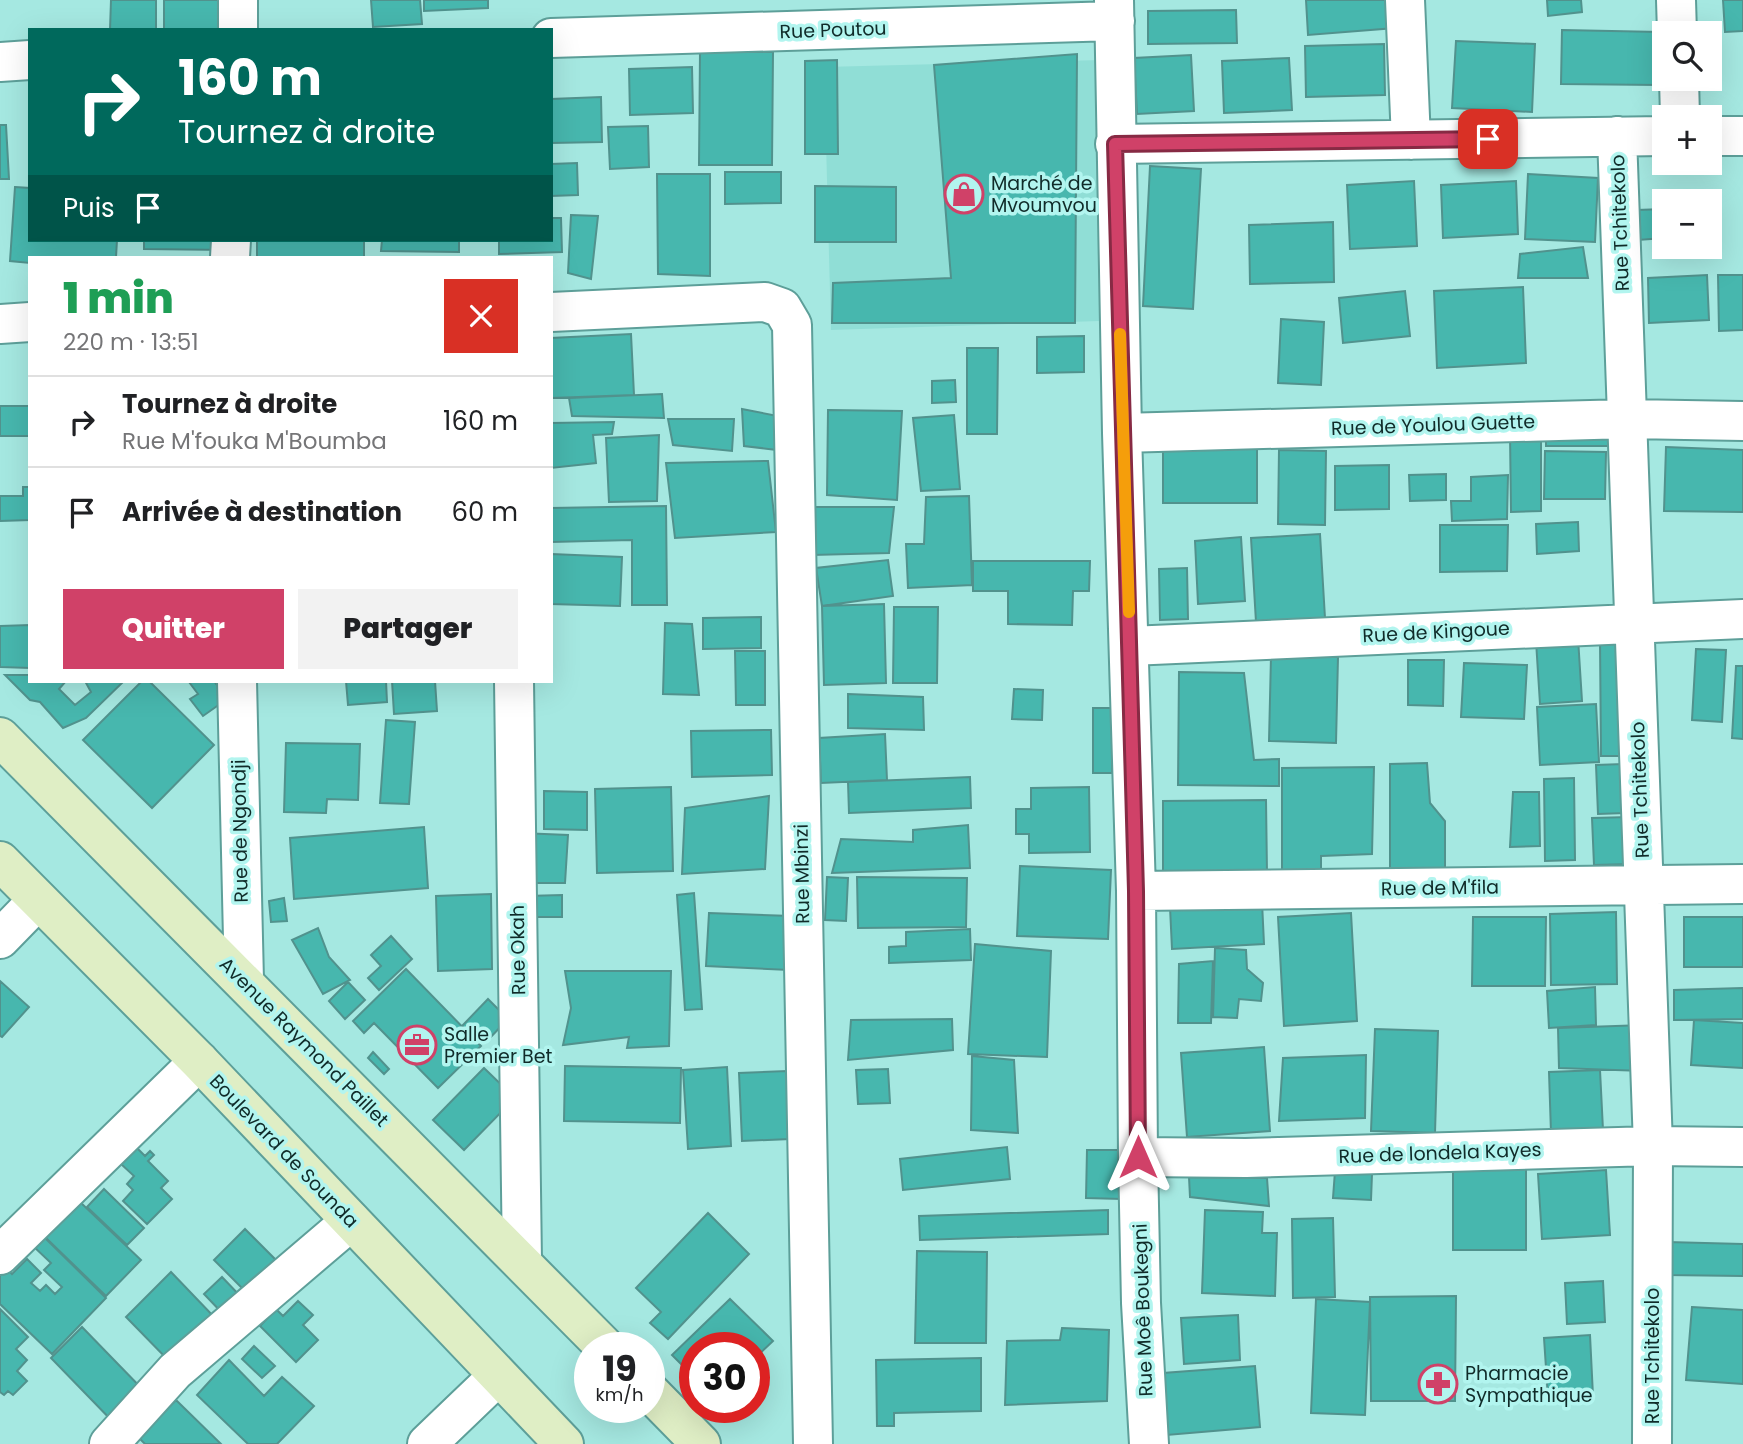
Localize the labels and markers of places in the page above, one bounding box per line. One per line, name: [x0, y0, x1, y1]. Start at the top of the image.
pin: [1458, 109, 1518, 169]
place label: Marché de Mvoumvou: [991, 170, 1097, 219]
shop icon: Marché de Mvoumvou: [943, 173, 985, 215]
place label: Salle Premier Bet: [444, 1021, 552, 1070]
office icon: Salle Premier Bet: [396, 1024, 438, 1066]
place label: Pharmacie Sympathique: [1465, 1360, 1593, 1409]
pharmacy icon: Pharmacie Sympathique: [1417, 1363, 1459, 1405]

